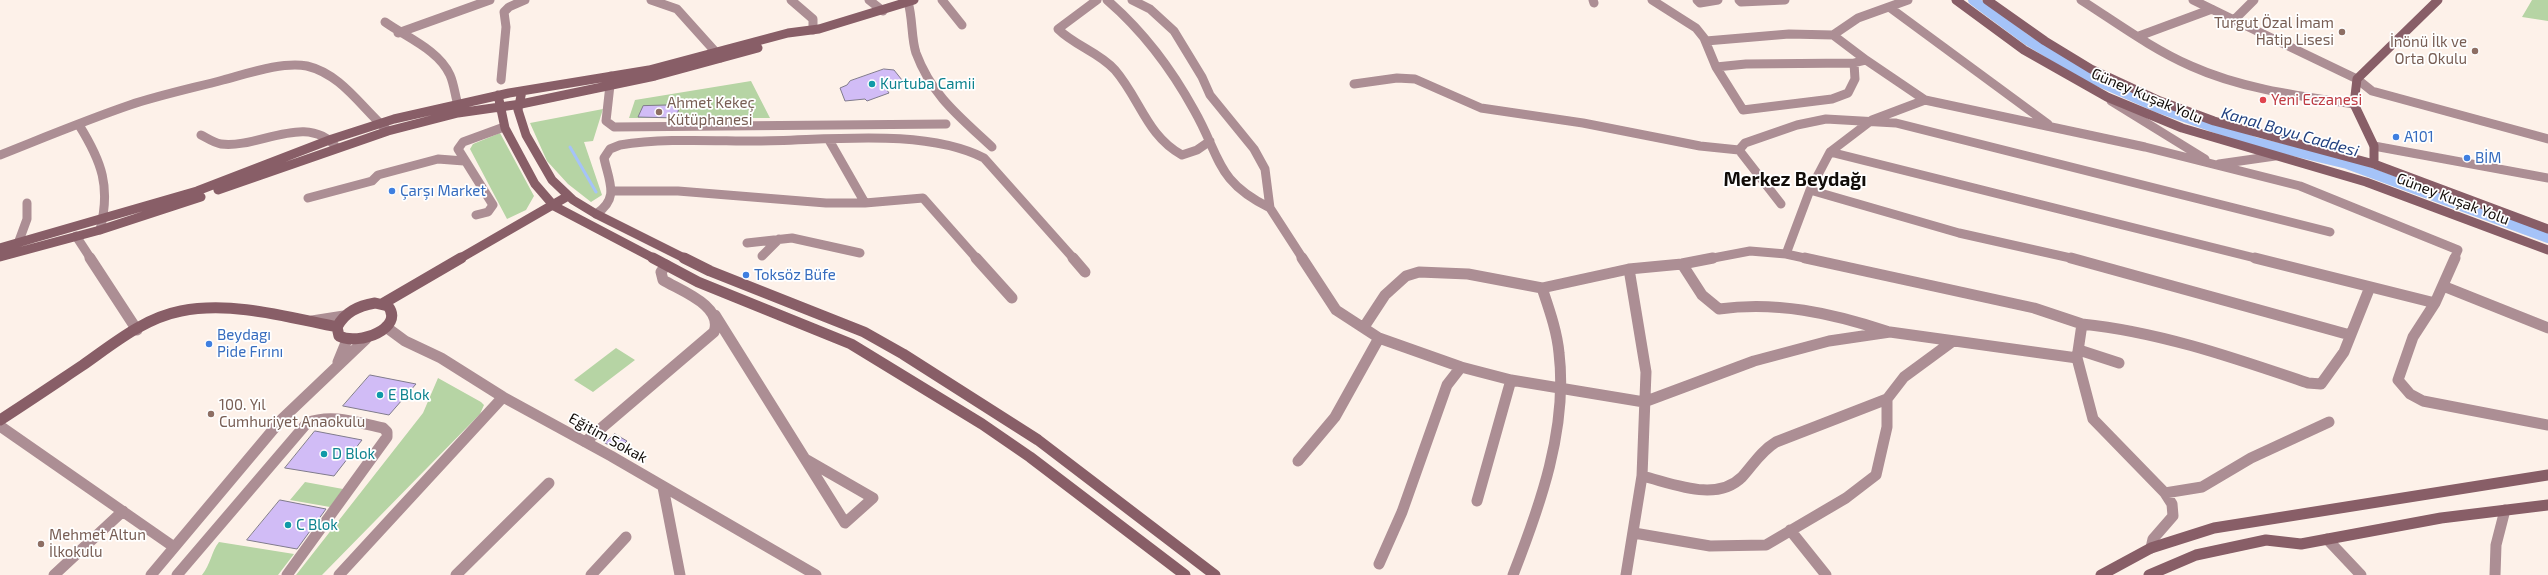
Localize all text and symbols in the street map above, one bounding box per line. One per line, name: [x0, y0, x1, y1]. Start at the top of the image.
place label: Turgut Özal İmam Hatip Lisesi: [2214, 14, 2334, 49]
marker: Turgut Özal İmam Hatip Lisesi: [2337, 27, 2347, 37]
place label: İnönü İlk ve Orta Okulu: [2390, 33, 2467, 68]
marker: İnönü İlk ve Orta Okulu: [2470, 46, 2480, 56]
street label: Güney Kuşak Yolu: [2089, 64, 2205, 128]
place label: Kurtuba Camii: [880, 75, 975, 93]
marker: Kurtuba Camii: [867, 79, 877, 89]
place label: Yeni Eczanesi: [2271, 91, 2362, 109]
place label: Ahmet Kekeç Kütüphanesi: [667, 94, 755, 129]
marker: Yeni Eczanesi: [2258, 95, 2268, 105]
water label: Kanal Boyu Caddesi: [2219, 103, 2361, 161]
marker: Ahmet Kekeç Kütüphanesi: [654, 107, 664, 117]
place label: A101: [2404, 128, 2434, 146]
marker: A101: [2391, 132, 2401, 142]
place label: BİM: [2475, 149, 2501, 167]
marker: BİM: [2462, 153, 2472, 163]
district label: Merkez Beydağı: [1723, 169, 1867, 191]
street label: Güney Kuşak Yolu: [2394, 169, 2512, 229]
place label: Çarşı Market: [400, 182, 486, 200]
marker: Çarşı Market: [387, 186, 397, 196]
place label: Toksöz Büfe: [754, 266, 836, 284]
marker: Toksöz Büfe: [741, 270, 751, 280]
place label: Beydagı Pide Fırını: [217, 326, 283, 361]
marker: Beydagı Pide Fırını: [204, 339, 214, 349]
place label: E Blok: [388, 386, 430, 404]
marker: E Blok: [375, 390, 385, 400]
place label: 100. Yıl Cumhuriyet Anaokulu: [219, 396, 365, 431]
marker: 100. Yıl Cumhuriyet Anaokulu: [206, 409, 216, 419]
street label: Eğitim Sokak: [566, 409, 650, 467]
place label: D Blok: [332, 445, 375, 463]
marker: D Blok: [319, 449, 329, 459]
place label: C Blok: [296, 516, 338, 534]
marker: C Blok: [283, 520, 293, 530]
place label: Mehmet Altun İlkokulu: [49, 526, 146, 561]
marker: Mehmet Altun İlkokulu: [36, 539, 46, 549]

